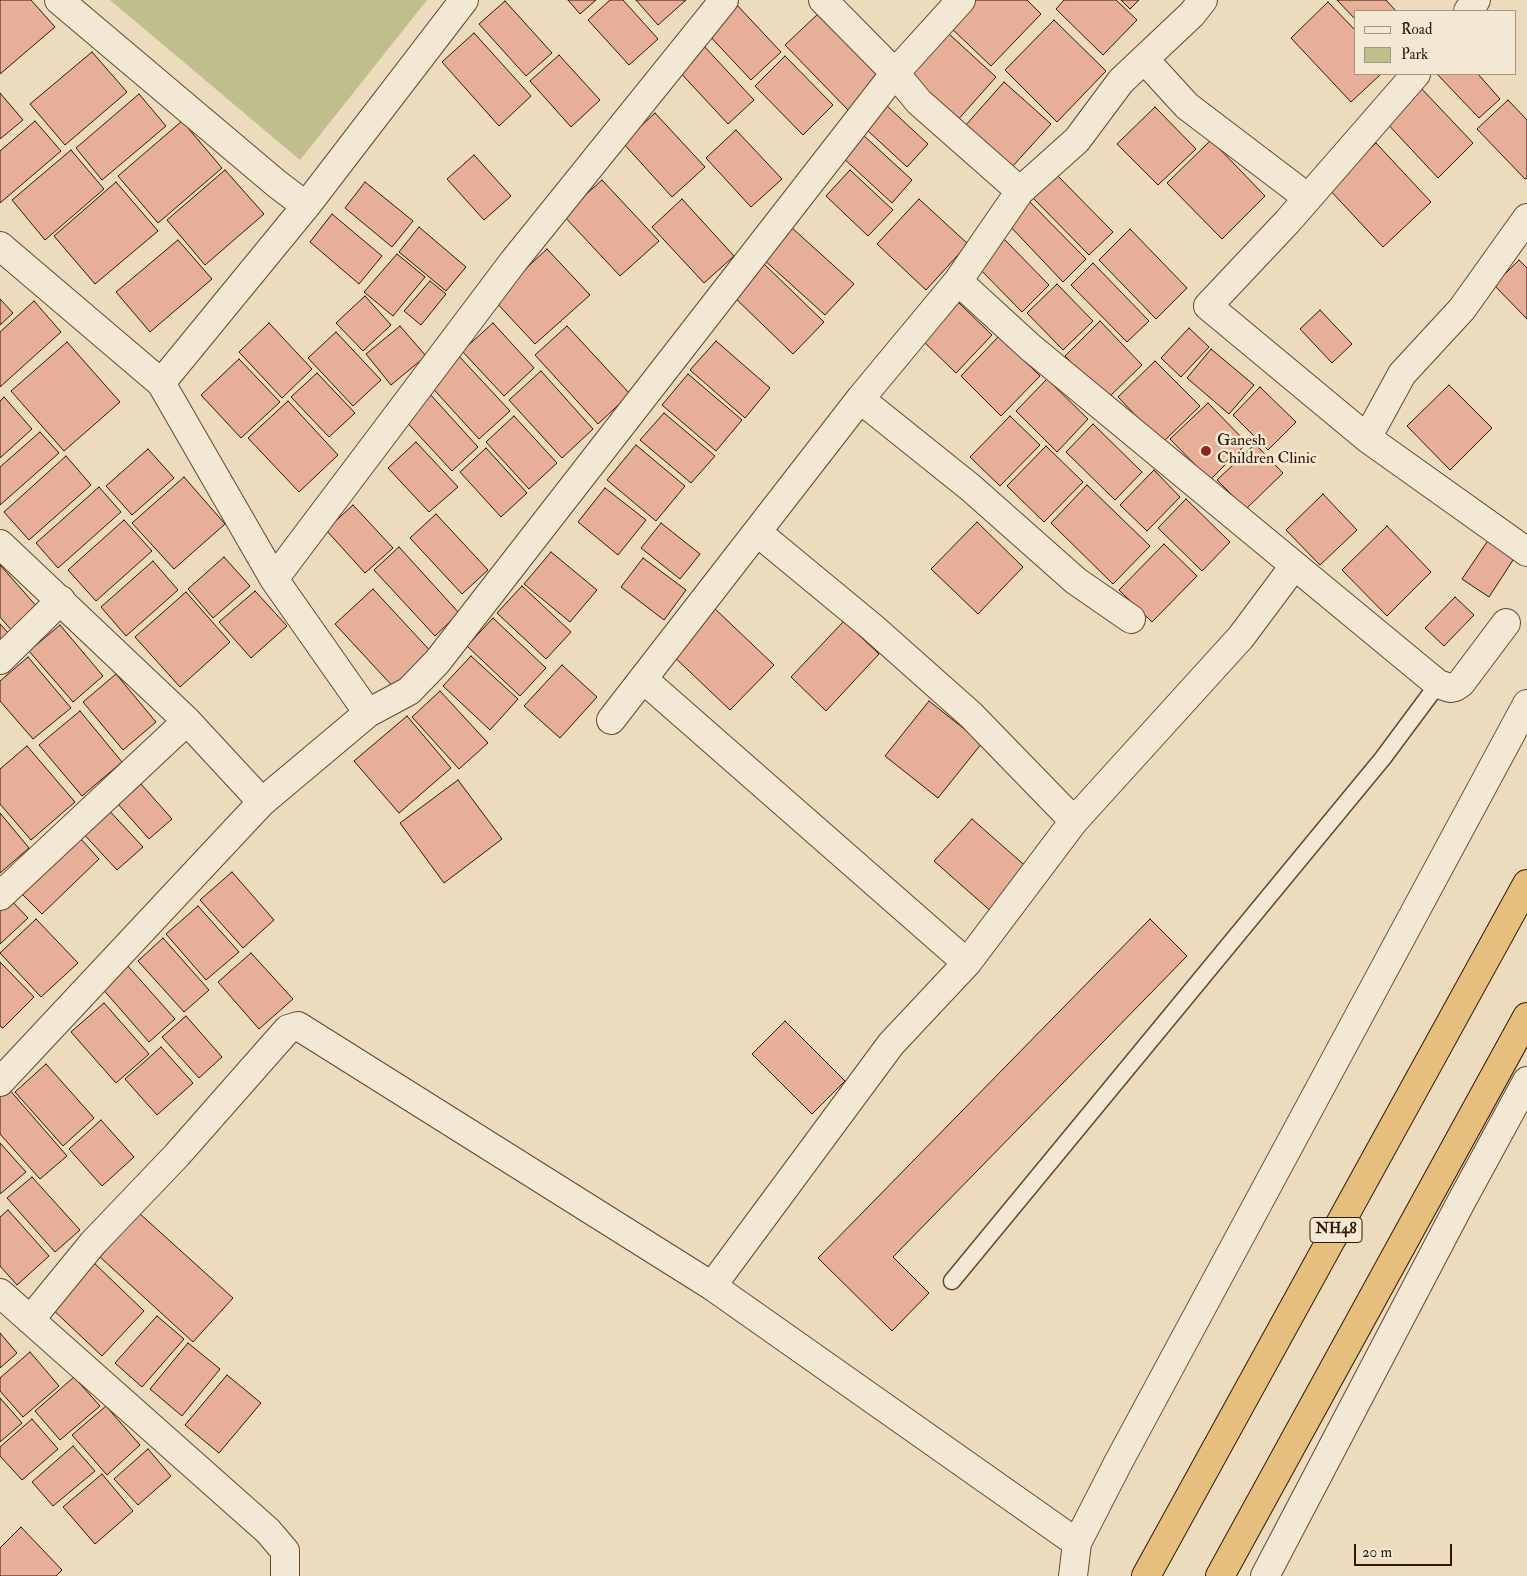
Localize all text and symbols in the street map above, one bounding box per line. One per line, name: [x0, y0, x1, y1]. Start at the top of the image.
legend: [1354, 10, 1517, 75]
text: Road: [1401, 20, 1432, 39]
text: Park: [1401, 45, 1428, 64]
place label: Ganesh Children Clinic: [1217, 432, 1316, 470]
marker: Ganesh Children Clinic: [1199, 444, 1213, 458]
road number: NH48: [1310, 1218, 1362, 1242]
scale bar: [1357, 1534, 1454, 1566]
text: 20 m: [1362, 1543, 1392, 1562]

